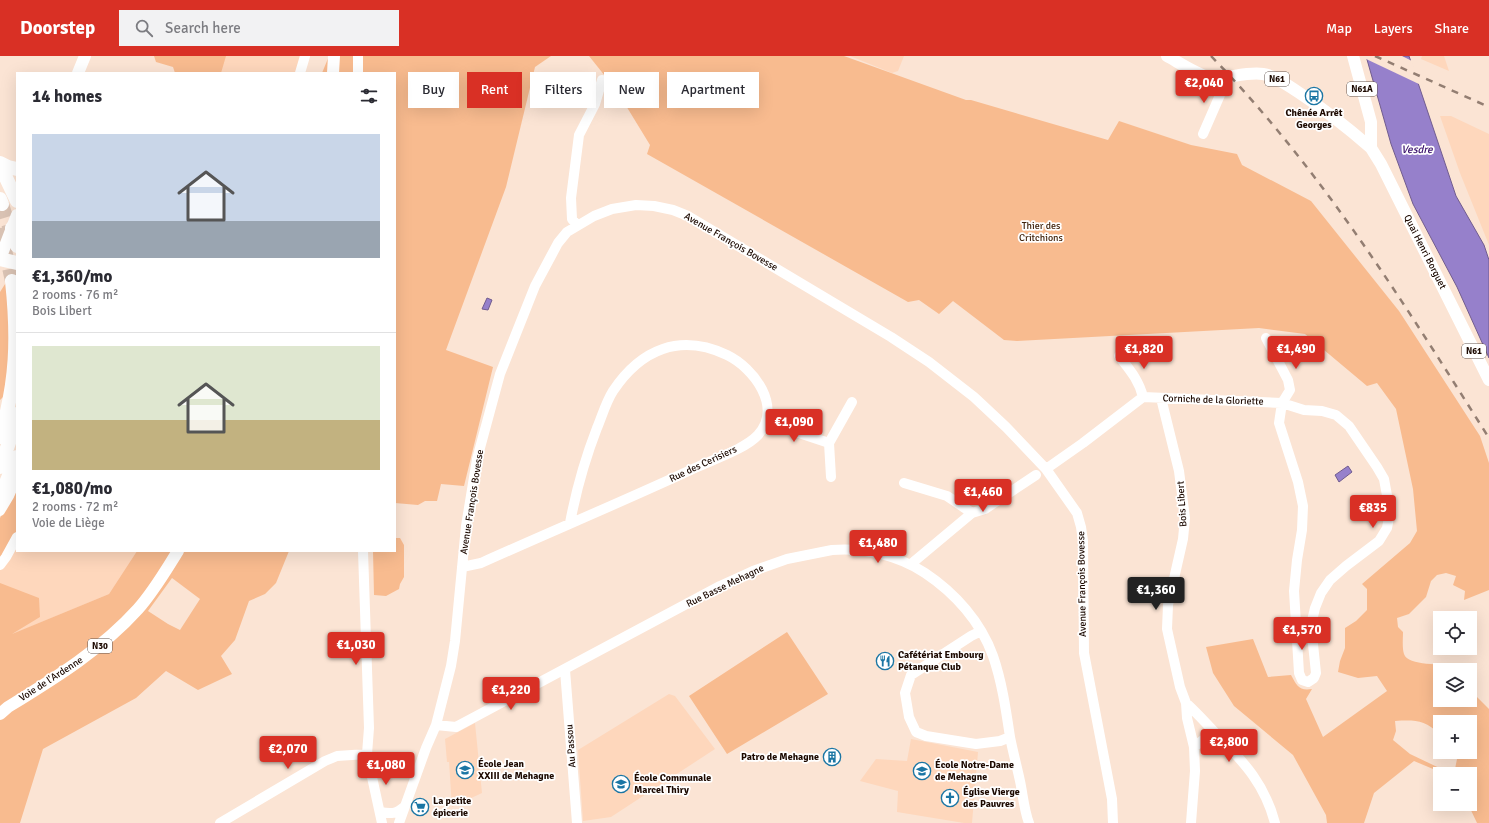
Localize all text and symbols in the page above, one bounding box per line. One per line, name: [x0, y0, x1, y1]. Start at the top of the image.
search box: [119, 10, 399, 46]
text: Doorstep: [20, 16, 95, 40]
icon: search: [133, 17, 155, 39]
text: Search here: [165, 19, 241, 37]
text: Map: [1326, 20, 1352, 37]
text: Layers: [1374, 20, 1413, 37]
text: Share: [1435, 20, 1469, 37]
pin: €2,040: [1171, 70, 1237, 104]
chip: Buy: [408, 72, 459, 108]
chip: Rent: [467, 72, 522, 108]
chip: Filters: [530, 72, 596, 108]
chip: New: [604, 72, 659, 108]
chip: Apartment: [667, 72, 759, 108]
road number: N61: [1265, 72, 1289, 86]
text: €2,040: [1185, 75, 1223, 91]
road number: N61A: [1347, 82, 1377, 96]
icon: filters: [358, 85, 380, 107]
text: 14 homes: [32, 86, 102, 107]
bus stop icon: Chênée Arrêt Georges: [1304, 86, 1324, 106]
place label: Chênée Arrêt Georges: [1286, 107, 1343, 131]
water label: Vesdre: [1401, 143, 1433, 156]
icon: home: [170, 160, 242, 232]
street label: Avenue François Bovesse: [682, 210, 780, 274]
street label: Quai Henri Borguet: [1401, 213, 1449, 292]
park label: Thier des Critchions: [1019, 220, 1064, 244]
text: €1,360/mo: [32, 266, 112, 287]
text: 2 rooms · 76 m²: [32, 287, 118, 303]
text: Bois Libert: [32, 303, 92, 319]
pin: €1,820: [1111, 336, 1177, 370]
pin: €1,490: [1263, 336, 1329, 370]
text: €1,820: [1125, 341, 1163, 357]
text: €1,490: [1277, 341, 1315, 357]
road number: N61: [1462, 344, 1486, 358]
icon: home: [170, 372, 242, 444]
street label: Corniche de la Gloriette: [1162, 392, 1264, 408]
pin: €1,090: [761, 409, 827, 443]
text: €1,090: [775, 414, 813, 430]
street label: Rue des Cerisiers: [667, 443, 739, 485]
street label: Avenue François Bovesse: [458, 449, 486, 555]
text: €1,080/mo: [32, 478, 112, 499]
pin: €1,460: [950, 479, 1016, 513]
street label: Bois Libert: [1174, 480, 1190, 527]
text: €1,460: [964, 484, 1002, 500]
pin: €835: [1349, 495, 1397, 529]
text: 2 rooms · 72 m²: [32, 499, 118, 515]
text: €835: [1359, 500, 1387, 516]
text: Voie de Liège: [32, 515, 105, 531]
pin: €1,480: [845, 530, 911, 564]
street label: Avenue François Bovesse: [1075, 531, 1089, 637]
text: €1,480: [859, 535, 897, 551]
street label: Rue Basse Mehagne: [684, 562, 766, 610]
pin: €1,360: [1123, 577, 1189, 611]
text: €1,360: [1137, 582, 1175, 598]
map controls: [1433, 611, 1477, 811]
button: locate: [1433, 611, 1477, 655]
pin: €1,570: [1269, 617, 1335, 651]
text: €1,570: [1283, 622, 1321, 638]
pin: €1,030: [323, 632, 389, 666]
text: €1,030: [337, 637, 375, 653]
road number: N30: [88, 639, 112, 653]
place label: Cafétériat Embourg Pétanque Club: [898, 649, 984, 673]
restaurant icon: Cafétériat Embourg Pétanque Club: [875, 651, 895, 671]
street label: Voie de l'Ardenne: [17, 654, 85, 704]
button: layers: [1433, 663, 1477, 707]
pin: €1,220: [478, 677, 544, 711]
text: €1,220: [492, 682, 530, 698]
button: +: [1433, 715, 1477, 759]
street label: Au Passou: [563, 724, 579, 768]
pin: €2,800: [1196, 729, 1262, 763]
text: €2,800: [1210, 734, 1248, 750]
pin: €2,070: [255, 736, 321, 770]
text: €2,070: [269, 741, 307, 757]
building icon: Patro de Mehagne: [822, 747, 842, 767]
place label: Patro de Mehagne: [741, 751, 819, 763]
pin: €1,080: [353, 752, 419, 786]
text: €1,080: [367, 757, 405, 773]
place label: École Jean XXIII de Mehagne: [478, 757, 554, 782]
place label: École Notre-Dame de Mehagne: [935, 758, 1014, 783]
school or university icon: École Jean XXIII de Mehagne: [455, 760, 475, 780]
school or university icon: École Notre-Dame de Mehagne: [912, 761, 932, 781]
button: −: [1433, 767, 1477, 811]
place label: École Communale Marcel Thiry: [634, 771, 711, 796]
school or university icon: École Communale Marcel Thiry: [611, 774, 631, 794]
place label: Église Vierge des Pauvres: [963, 785, 1020, 810]
church icon: Église Vierge des Pauvres: [940, 788, 960, 808]
place label: La petite épicerie: [433, 795, 471, 819]
supermarket icon: La petite épicerie: [410, 797, 430, 817]

